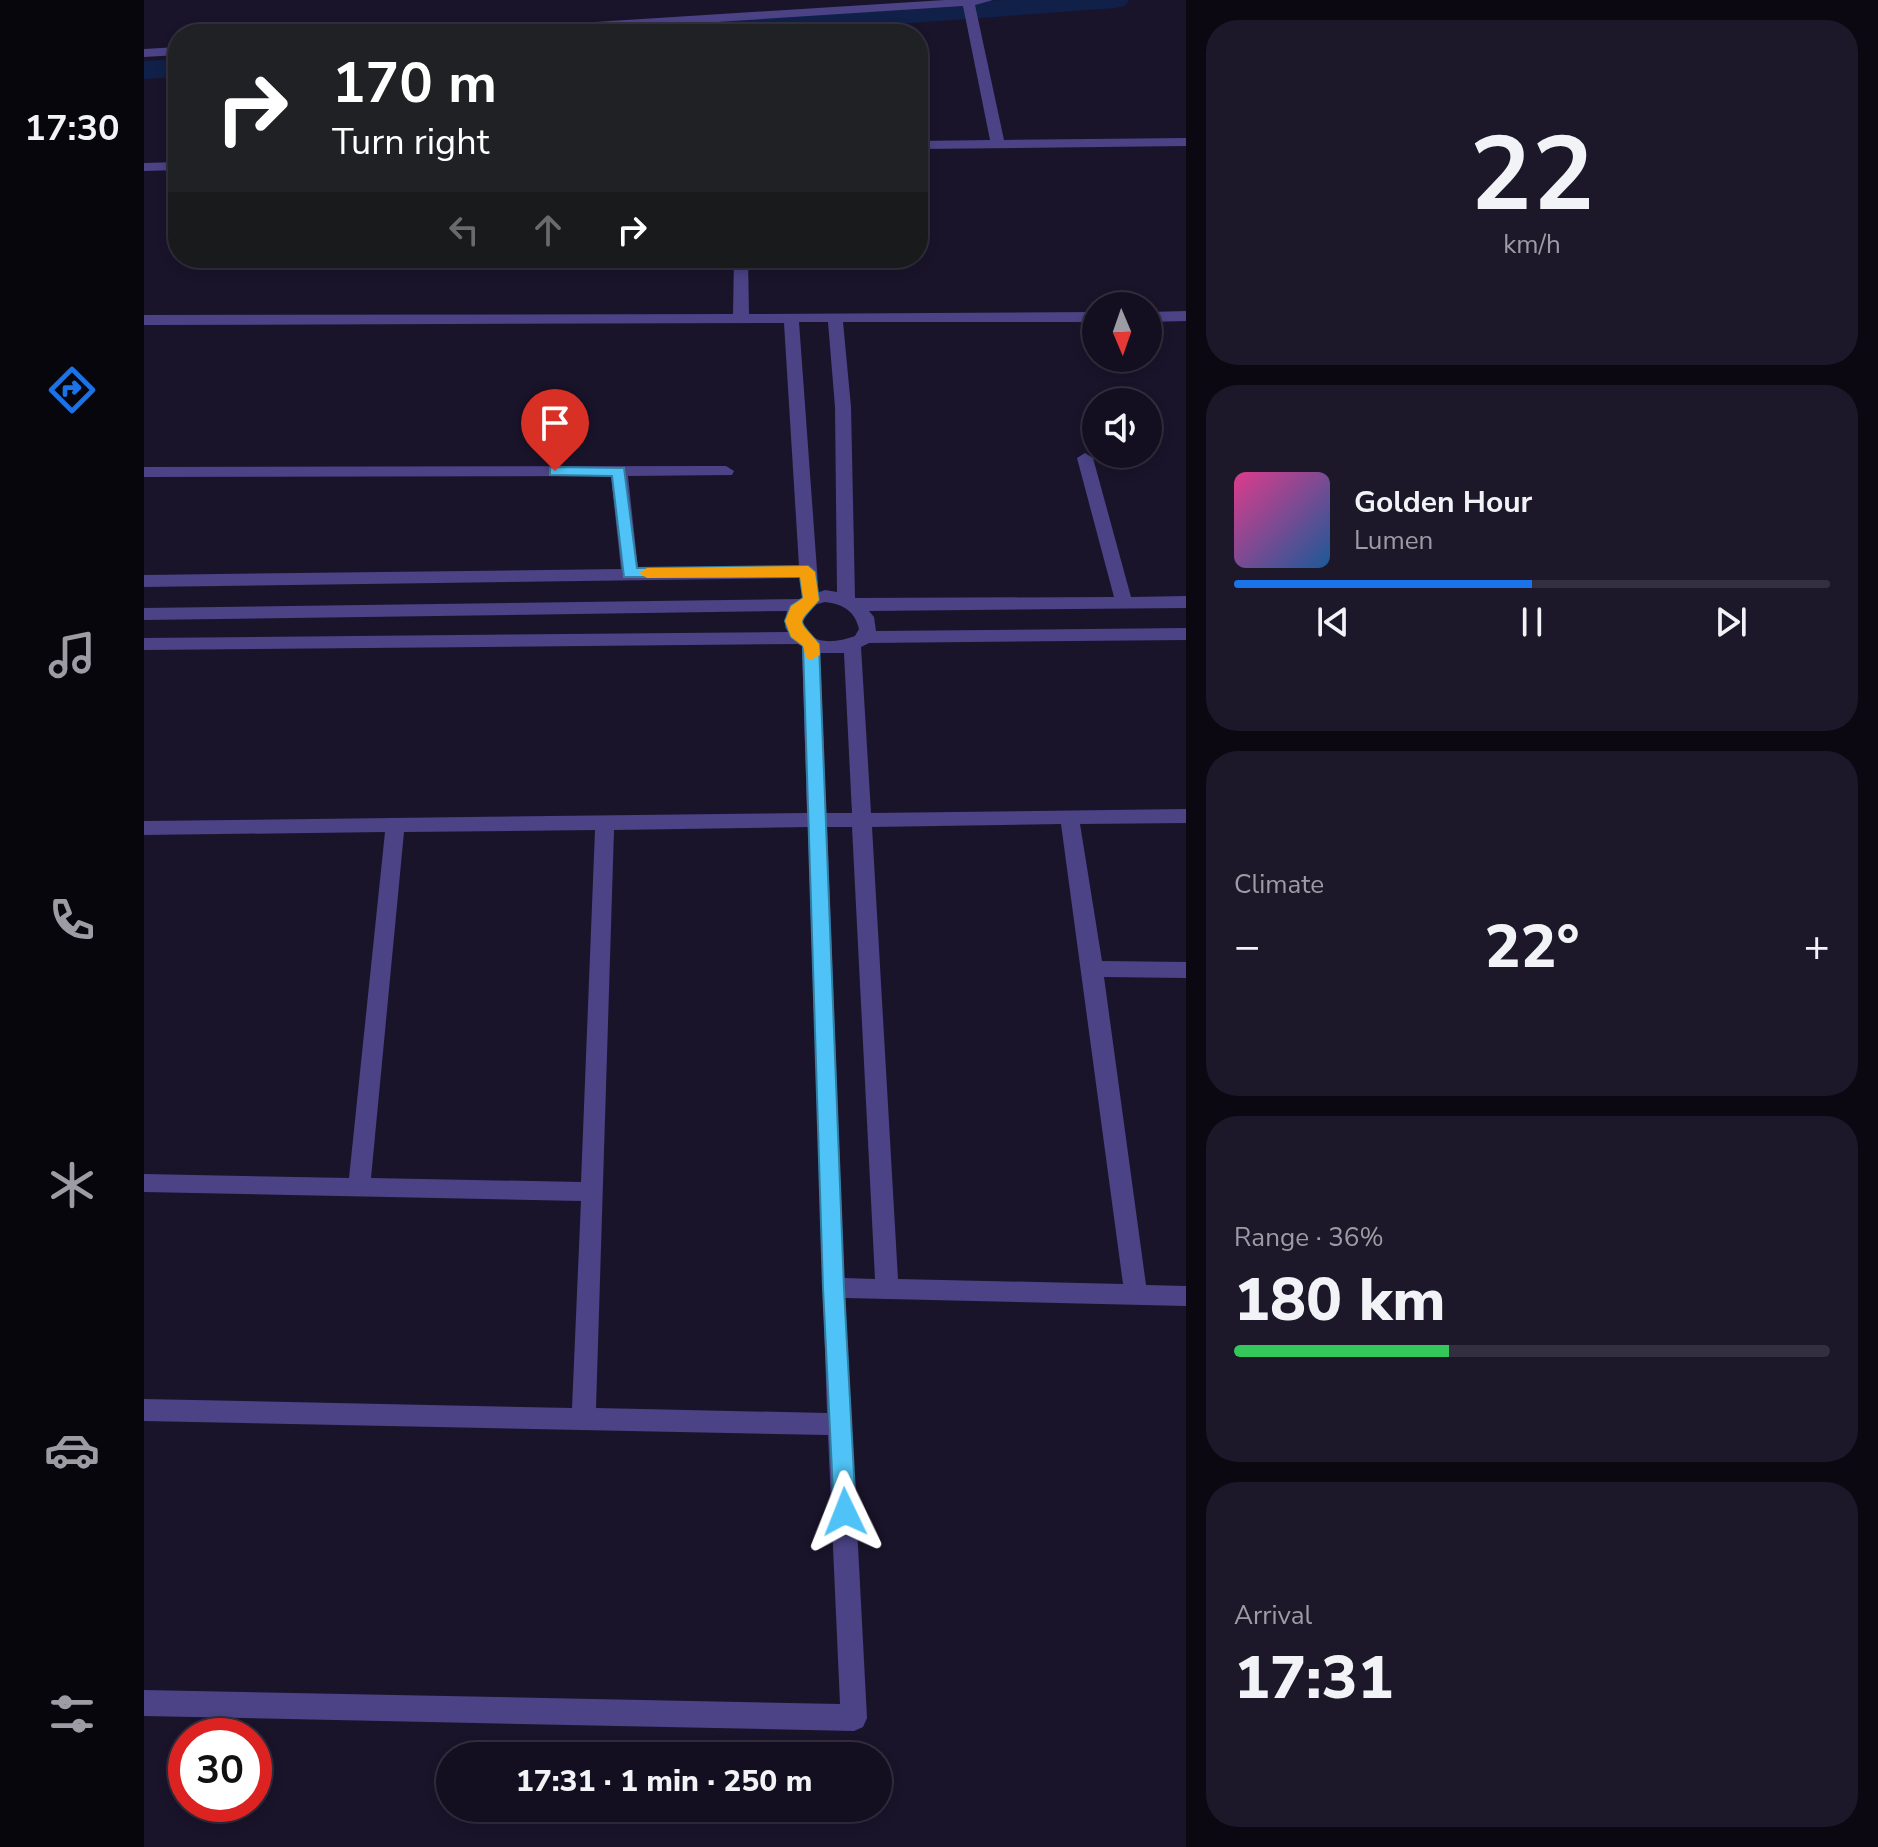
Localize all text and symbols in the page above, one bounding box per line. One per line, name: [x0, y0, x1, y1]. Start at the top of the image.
text: 170 m: [332, 45, 497, 122]
icon: right: [200, 56, 304, 160]
text: 17:30: [24, 104, 120, 153]
text: 22: [1470, 104, 1594, 246]
text: Turn right: [332, 118, 489, 167]
icon: left: [442, 208, 486, 252]
icon: ahead: [526, 208, 570, 252]
icon: right: [610, 208, 654, 252]
text: km/h: [1503, 227, 1561, 262]
north arrow: [1082, 292, 1162, 372]
map controls: [1082, 292, 1162, 468]
icon: directions: [44, 362, 100, 418]
button: sound: [1082, 388, 1162, 468]
pin: [521, 389, 589, 471]
icon: arrive: [533, 401, 577, 445]
text: Golden Hour: [1354, 482, 1532, 523]
text: Lumen: [1354, 523, 1433, 558]
icon: previous: [1311, 600, 1355, 644]
icon: pause: [1510, 600, 1554, 644]
icon: next: [1709, 600, 1753, 644]
icon: music: [44, 627, 100, 683]
text: Climate: [1234, 867, 1324, 902]
icon: phone: [44, 892, 100, 948]
text: 22°: [1484, 906, 1580, 988]
text: −: [1234, 917, 1260, 977]
text: +: [1804, 917, 1830, 977]
icon: climate: [44, 1157, 100, 1213]
text: Range · 36%: [1234, 1220, 1384, 1255]
text: 180 km: [1234, 1259, 1446, 1341]
icon: car: [44, 1422, 100, 1478]
position arrow: [803, 1470, 887, 1554]
text: Arrival: [1234, 1598, 1312, 1633]
text: 17:31: [1234, 1637, 1394, 1719]
icon: filters: [44, 1686, 100, 1742]
speed limit sign: 30: [168, 1718, 272, 1822]
text: 17:31 · 1 min · 250 m: [516, 1761, 812, 1802]

